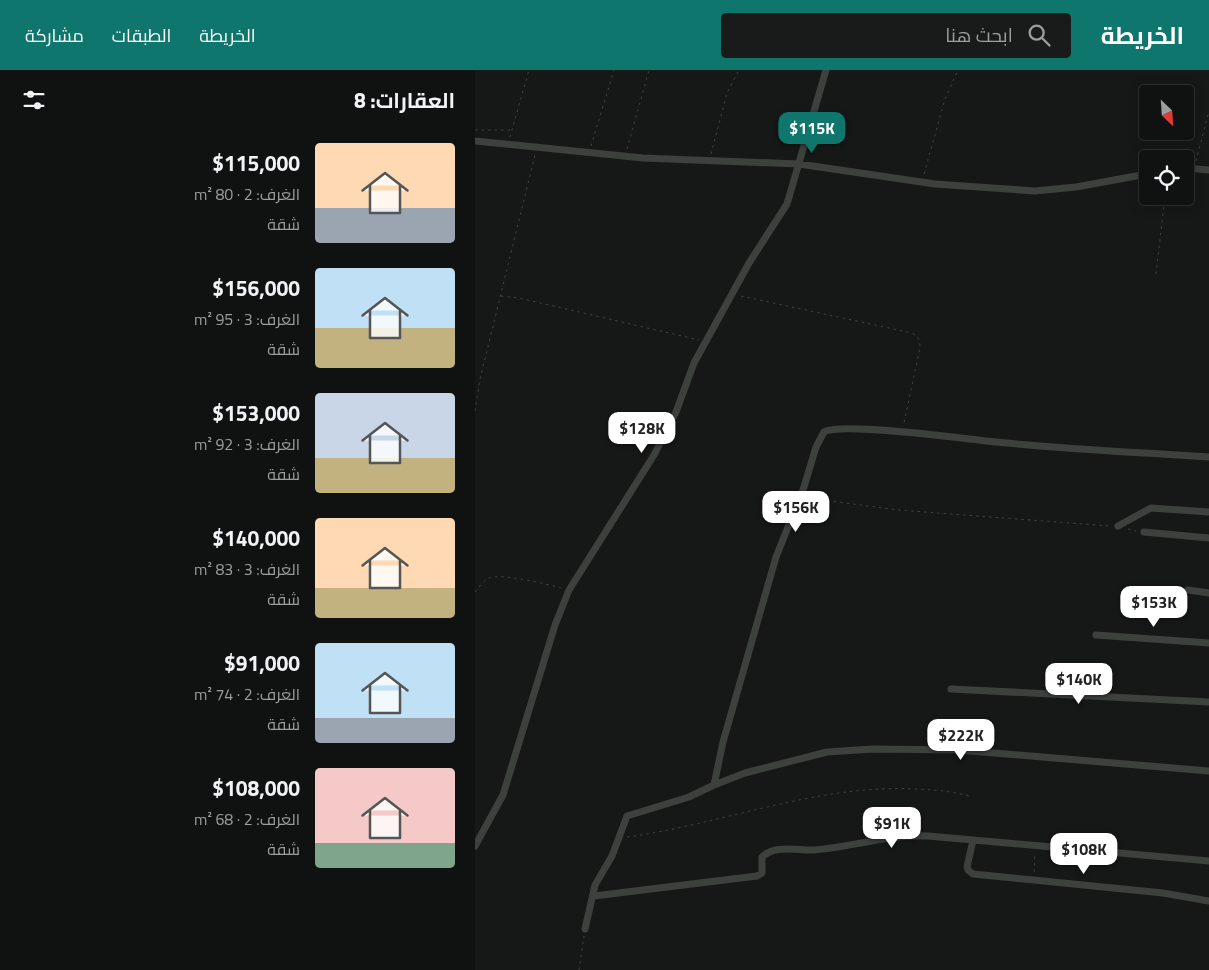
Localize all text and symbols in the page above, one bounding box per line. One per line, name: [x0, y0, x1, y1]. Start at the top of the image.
search box: [721, 13, 1071, 58]
text: الخريطة: [1101, 17, 1184, 53]
text: ابحث هنا: [945, 20, 1013, 49]
icon: search: [1025, 21, 1053, 49]
text: مشاركة: [25, 22, 84, 49]
text: الطبقات: [112, 22, 171, 49]
text: الخريطة: [199, 22, 256, 49]
text: العقارات: 8: [354, 84, 455, 116]
north arrow: [1139, 85, 1194, 140]
map controls: [1139, 85, 1194, 205]
icon: filters: [20, 86, 48, 114]
pin: $115K: [777, 112, 847, 154]
text: $115K: [789, 116, 835, 140]
text: $115,000: [212, 147, 300, 179]
button: locate: [1139, 150, 1194, 205]
icon: home: [355, 163, 415, 223]
text: الغرف: 2 · 80 m²: [194, 182, 300, 206]
text: شقة: [267, 212, 300, 236]
text: $156,000: [212, 272, 300, 304]
icon: home: [355, 288, 415, 348]
text: الغرف: 3 · 95 m²: [194, 307, 300, 331]
text: شقة: [267, 337, 300, 361]
text: $153,000: [212, 397, 300, 429]
pin: $128K: [607, 412, 677, 454]
icon: home: [355, 413, 415, 473]
text: $128K: [619, 416, 665, 440]
text: الغرف: 3 · 92 m²: [194, 432, 300, 456]
text: شقة: [267, 462, 300, 486]
pin: $156K: [761, 490, 831, 533]
text: $156K: [773, 495, 819, 519]
text: $140,000: [212, 522, 300, 554]
icon: home: [355, 538, 415, 598]
text: الغرف: 3 · 83 m²: [194, 557, 300, 581]
pin: $153K: [1119, 586, 1189, 628]
text: شقة: [267, 587, 300, 611]
text: $153K: [1131, 590, 1177, 614]
text: $91,000: [224, 647, 300, 679]
pin: $140K: [1044, 662, 1114, 705]
icon: home: [355, 663, 415, 723]
text: $140K: [1056, 667, 1102, 691]
text: الغرف: 2 · 74 m²: [194, 682, 300, 706]
text: شقة: [267, 712, 300, 736]
pin: $222K: [926, 718, 996, 761]
text: $222K: [938, 723, 984, 747]
text: $108,000: [212, 772, 300, 804]
icon: home: [355, 788, 415, 848]
pin: $91K: [862, 806, 922, 849]
text: الغرف: 2 · 68 m²: [194, 807, 300, 831]
text: $91K: [874, 811, 910, 835]
pin: $108K: [1049, 832, 1119, 875]
text: شقة: [267, 837, 300, 861]
text: $108K: [1061, 837, 1107, 861]

